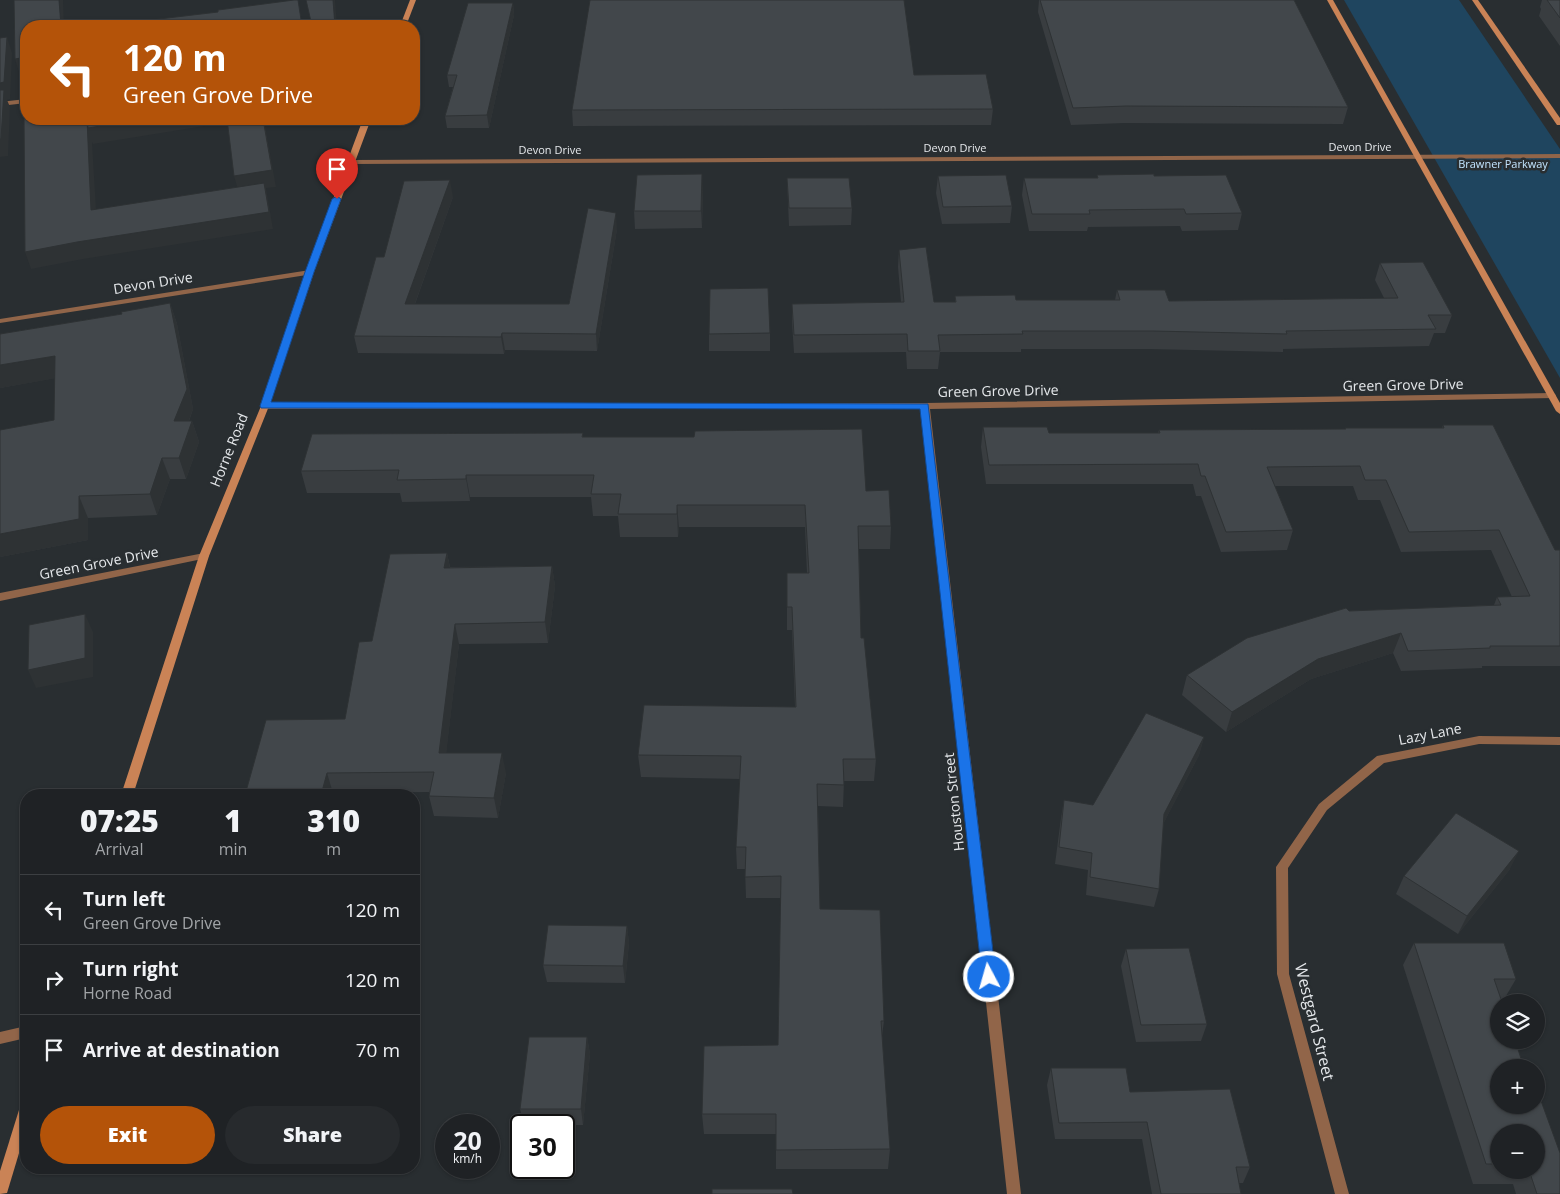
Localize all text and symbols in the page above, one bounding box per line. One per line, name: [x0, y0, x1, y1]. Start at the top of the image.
text: 120 m: [123, 34, 227, 81]
icon: left: [40, 40, 105, 105]
text: Green Grove Drive: [123, 79, 313, 109]
street label: Devon Drive: [1329, 139, 1391, 154]
street label: Devon Drive: [924, 140, 986, 155]
street label: Devon Drive: [519, 142, 581, 157]
pin: [316, 148, 358, 199]
icon: arrive: [323, 155, 351, 183]
park label: Brawner Parkway: [1458, 156, 1548, 171]
street label: Devon Drive: [112, 267, 194, 298]
street label: Green Grove Drive: [1342, 374, 1464, 395]
street label: Green Grove Drive: [937, 380, 1059, 401]
street label: Horne Road: [205, 410, 252, 490]
street label: Green Grove Drive: [38, 542, 160, 583]
street label: Lazy Lane: [1397, 718, 1463, 749]
street label: Houston Street: [939, 752, 968, 852]
text: 07:25: [80, 800, 159, 841]
text: 1: [224, 800, 242, 841]
text: 310: [307, 800, 360, 841]
text: Arrival: [95, 838, 143, 860]
text: min: [219, 838, 247, 860]
text: m: [326, 838, 341, 860]
text: Turn left: [83, 886, 165, 912]
icon: left: [40, 896, 68, 924]
text: 120 m: [345, 897, 400, 923]
text: Green Grove Drive: [83, 912, 221, 934]
position arrow: [962, 950, 1014, 1002]
text: Turn right: [83, 956, 178, 982]
street label: Westgard Street: [1290, 961, 1340, 1083]
icon: right: [40, 966, 68, 994]
text: 120 m: [345, 967, 400, 993]
text: Horne Road: [83, 982, 172, 1004]
map controls: [1490, 994, 1545, 1179]
button: layers: [1490, 994, 1545, 1049]
icon: arrive: [40, 1036, 68, 1064]
text: Arrive at destination: [83, 1037, 280, 1063]
text: 70 m: [356, 1037, 400, 1063]
button: +: [1490, 1059, 1545, 1114]
button: Exit: [40, 1106, 215, 1164]
button: Share: [225, 1106, 400, 1164]
speed limit sign: 30: [510, 1114, 575, 1179]
text: 20: [453, 1123, 482, 1157]
button: −: [1490, 1124, 1545, 1179]
text: km/h: [453, 1150, 482, 1167]

